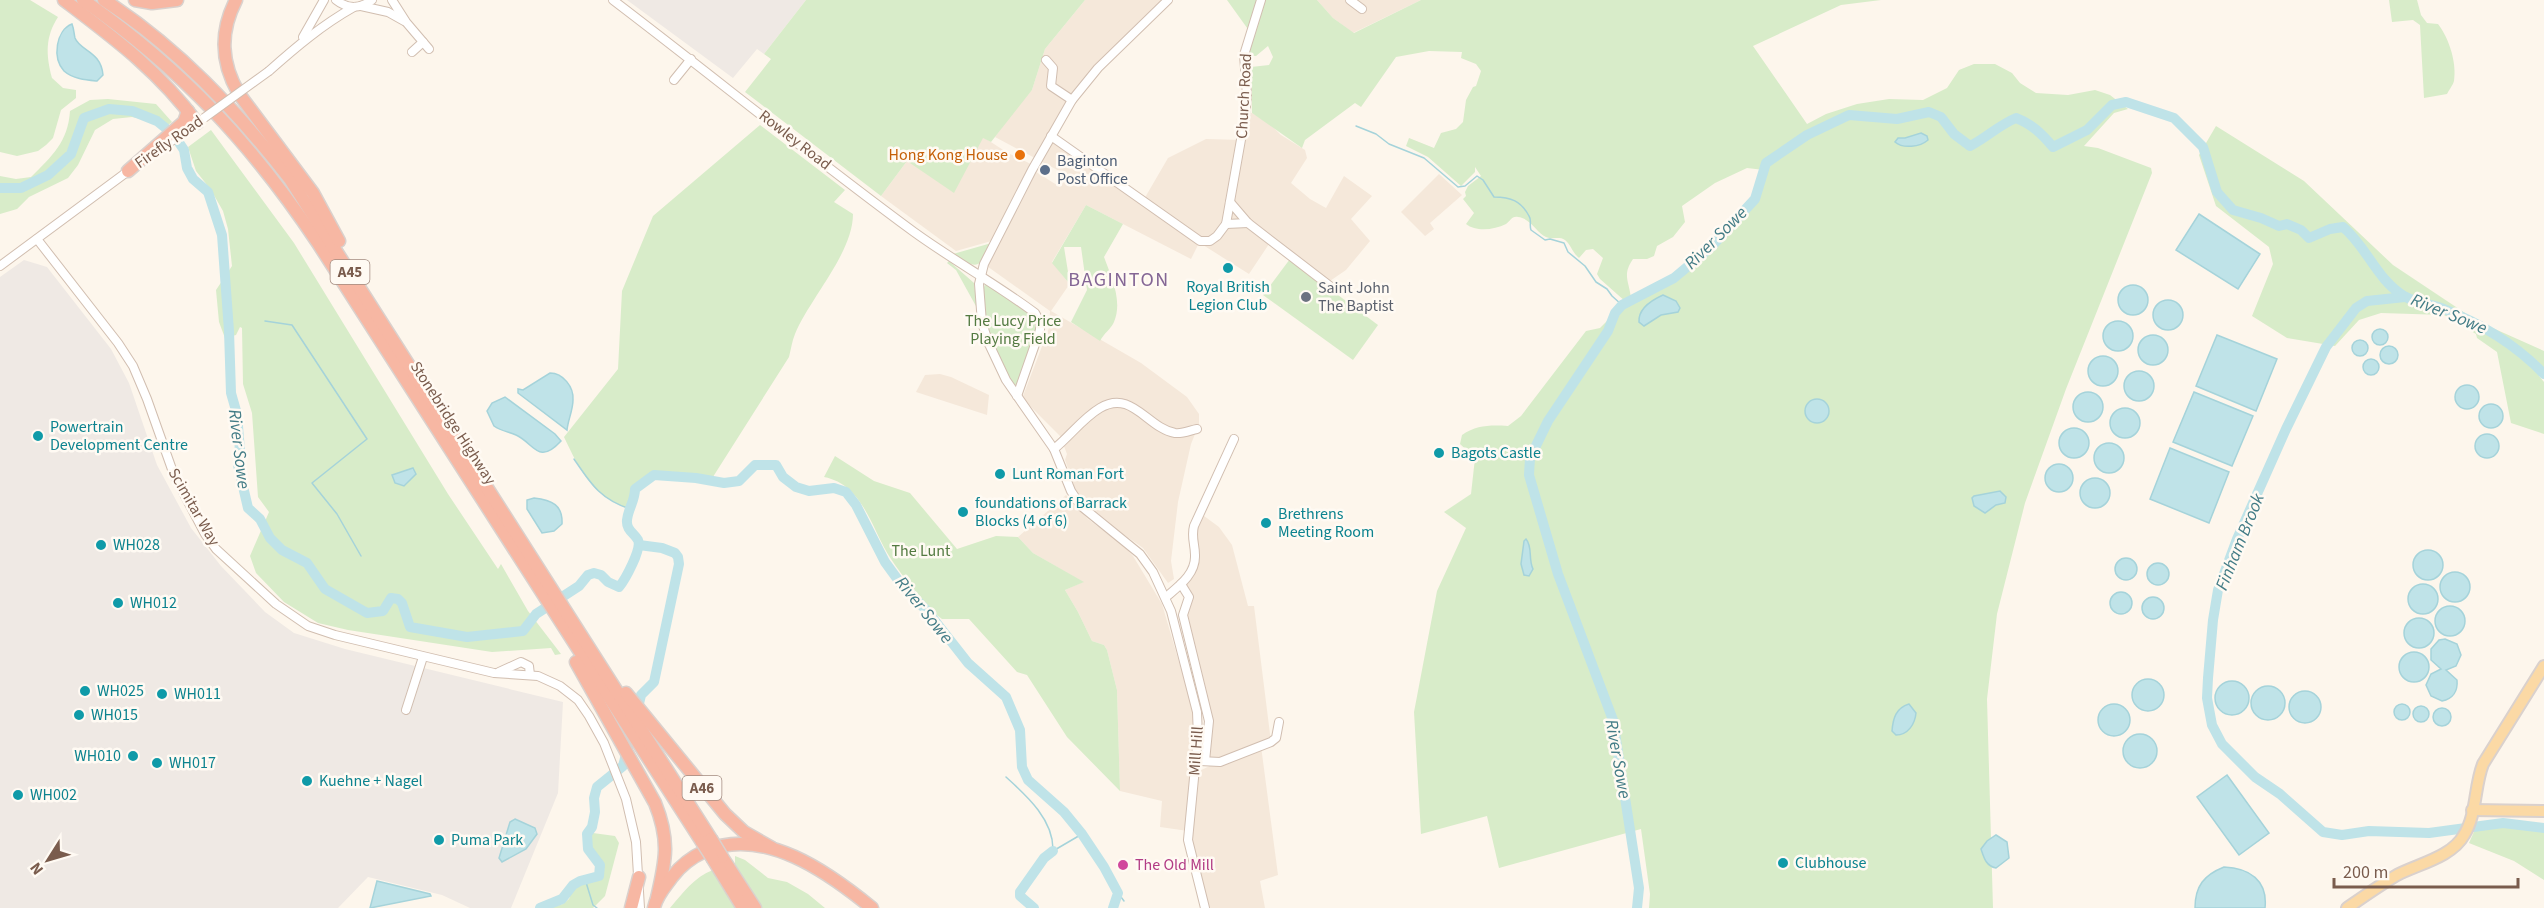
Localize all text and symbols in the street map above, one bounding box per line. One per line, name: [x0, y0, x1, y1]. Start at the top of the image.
street label: Church Road: [1231, 53, 1257, 139]
street label: Rowley Road: [754, 105, 836, 175]
street label: Firefly Road: [130, 110, 208, 174]
place label: Hong Kong House: [889, 144, 1008, 166]
marker: Hong Kong House: [1013, 148, 1027, 162]
place label: Baginton Post Office: [1057, 150, 1128, 190]
marker: Baginton Post Office: [1038, 163, 1052, 177]
water label: River Sowe: [1679, 201, 1753, 275]
road number: A45: [330, 260, 370, 284]
marker: Royal British Legion Club: [1221, 261, 1235, 275]
district label: BAGINTON: [1068, 266, 1170, 294]
place label: Royal British Legion Club: [1186, 276, 1270, 316]
place label: Saint John The Baptist: [1318, 277, 1394, 317]
water label: River Sowe: [2407, 287, 2491, 341]
marker: Saint John The Baptist: [1299, 290, 1313, 304]
park label: The Lucy Price Playing Field: [965, 310, 1061, 350]
street label: Stonebridge Highway: [405, 357, 501, 489]
water label: River Sowe: [222, 408, 256, 491]
place label: Powertrain Development Centre: [50, 416, 188, 456]
marker: Powertrain Development Centre: [31, 429, 45, 443]
place label: Bagots Castle: [1451, 442, 1541, 464]
marker: Bagots Castle: [1432, 446, 1446, 460]
place label: Lunt Roman Fort: [1012, 463, 1124, 485]
street label: Scimitar Way: [163, 464, 225, 551]
marker: Lunt Roman Fort: [993, 467, 1007, 481]
water label: Finham Brook: [2209, 489, 2271, 594]
place label: foundations of Barrack Blocks (4 of 6): [975, 492, 1127, 532]
place label: Brethrens Meeting Room: [1278, 503, 1374, 543]
marker: foundations of Barrack Blocks (4 of 6): [956, 505, 970, 519]
marker: Brethrens Meeting Room: [1259, 516, 1273, 530]
place label: WH028: [113, 534, 160, 556]
marker: WH028: [94, 538, 108, 552]
park label: The Lunt: [892, 540, 951, 562]
water label: River Sowe: [889, 571, 959, 649]
place label: WH012: [130, 592, 177, 614]
marker: WH012: [111, 596, 125, 610]
place label: WH025: [97, 680, 144, 702]
place label: WH011: [174, 683, 221, 705]
marker: WH025: [78, 684, 92, 698]
marker: WH011: [155, 687, 169, 701]
place label: WH015: [91, 704, 138, 726]
marker: WH015: [72, 708, 86, 722]
water label: River Sowe: [1599, 717, 1637, 801]
street label: Mill Hill: [1183, 726, 1209, 776]
place label: WH010: [74, 745, 121, 767]
marker: WH010: [126, 749, 140, 763]
place label: WH017: [169, 752, 216, 774]
marker: WH017: [150, 756, 164, 770]
place label: Kuehne + Nagel: [319, 770, 423, 792]
marker: Kuehne + Nagel: [300, 774, 314, 788]
road number: A46: [682, 776, 722, 800]
place label: WH002: [30, 784, 77, 806]
marker: WH002: [11, 788, 25, 802]
place label: Puma Park: [451, 829, 523, 851]
north arrow: [18, 830, 78, 890]
marker: Puma Park: [432, 833, 446, 847]
scale bar: [2334, 851, 2518, 889]
place label: Clubhouse: [1795, 852, 1867, 874]
place label: The Old Mill: [1135, 854, 1214, 876]
marker: Clubhouse: [1776, 856, 1790, 870]
text: N: [25, 858, 49, 879]
marker: The Old Mill: [1116, 858, 1130, 872]
text: 200 m: [2343, 860, 2388, 885]

